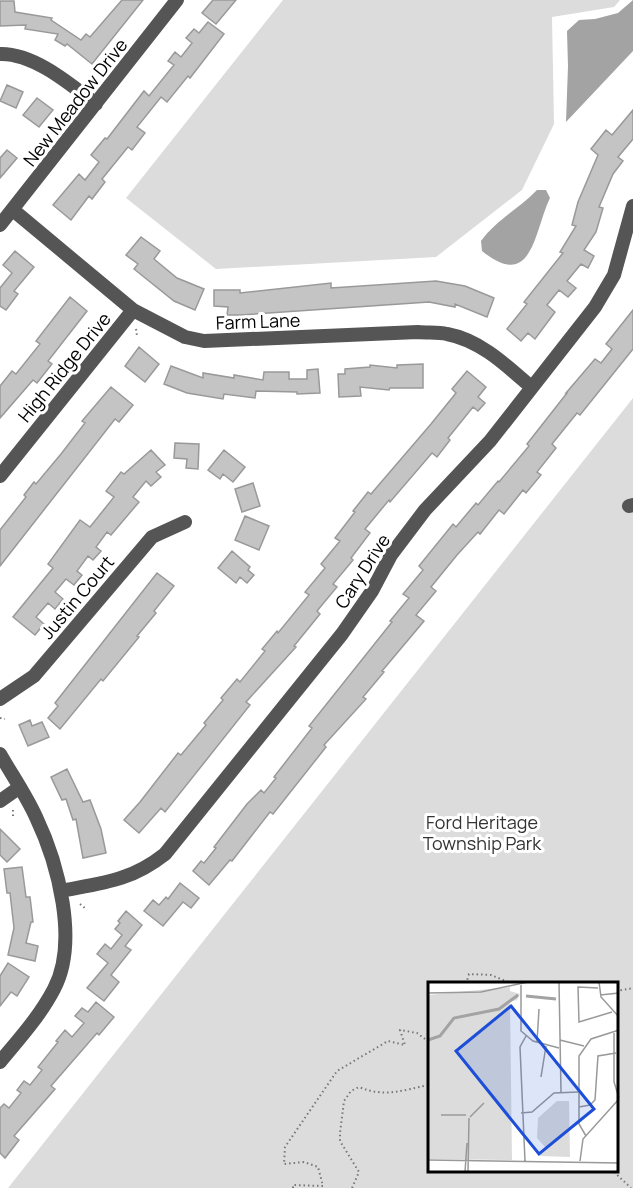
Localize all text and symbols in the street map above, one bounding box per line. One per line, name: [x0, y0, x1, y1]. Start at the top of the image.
street label: New Meadow Drive: [18, 33, 132, 171]
street label: High Ridge Drive: [12, 307, 116, 427]
street label: Farm Lane: [215, 308, 301, 334]
street label: Cary Drive: [329, 529, 395, 613]
street label: Justin Court: [35, 550, 119, 644]
park label: Ford Heritage Township Park: [423, 810, 542, 855]
inset map: [428, 982, 618, 1173]

